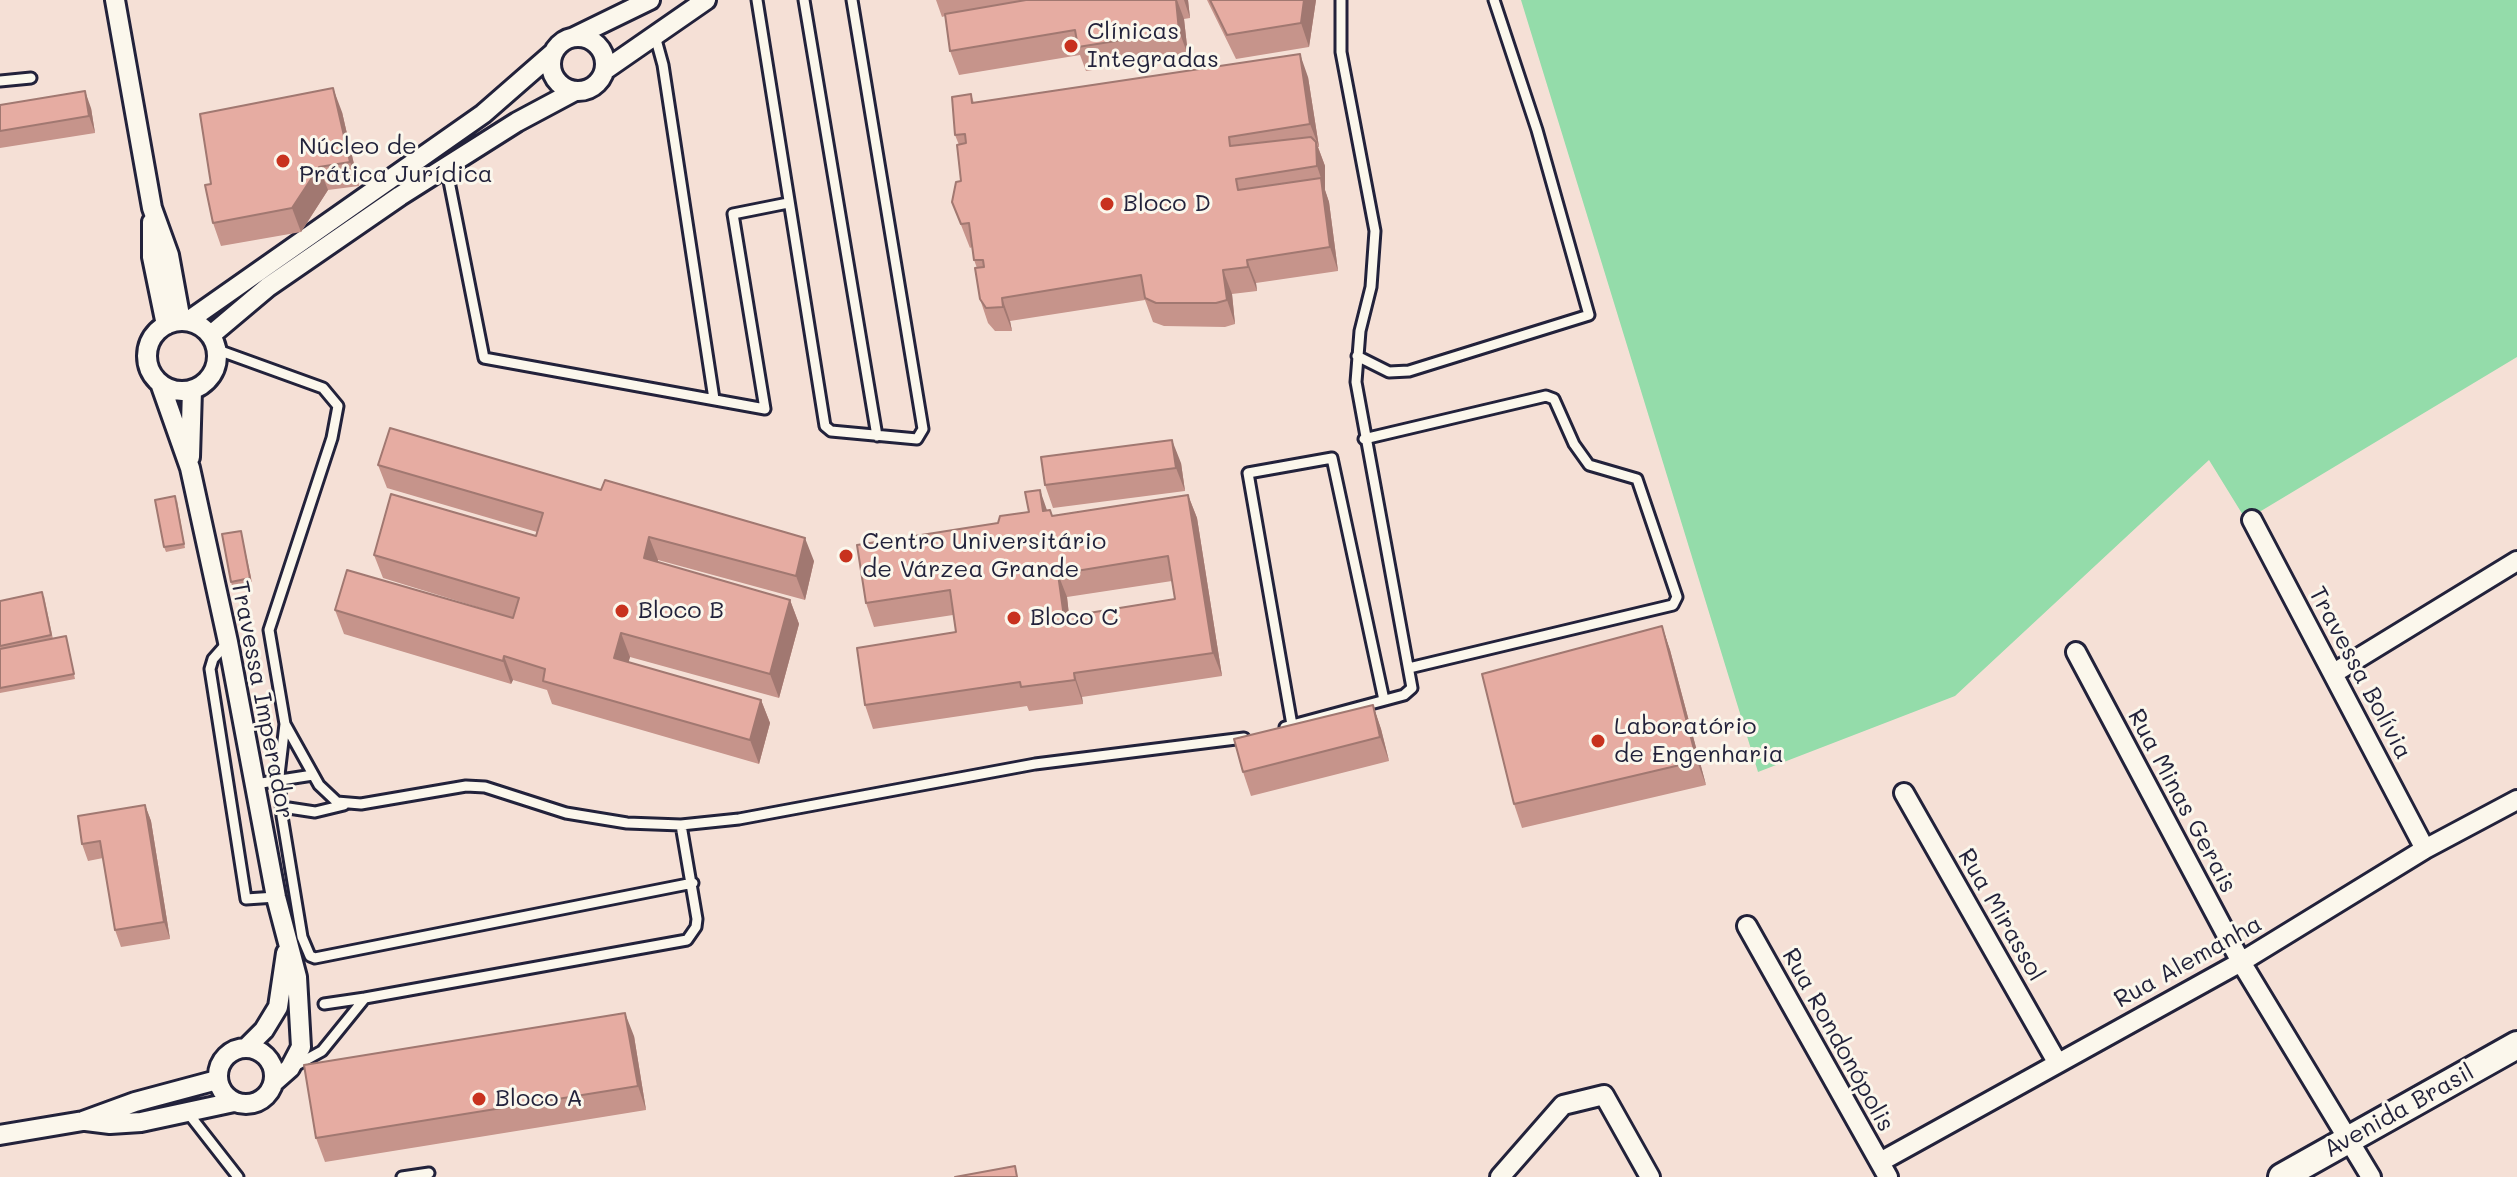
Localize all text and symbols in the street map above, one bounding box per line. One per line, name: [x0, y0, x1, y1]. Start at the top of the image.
place label: Clínicas Integradas: [1087, 18, 1219, 74]
marker: Clínicas Integradas: [1062, 37, 1080, 55]
place label: Núcleo de Prática Jurídica: [299, 133, 493, 189]
marker: Núcleo de Prática Jurídica: [274, 152, 292, 170]
place label: Bloco D: [1123, 190, 1211, 218]
marker: Bloco D: [1098, 195, 1116, 213]
place label: Centro Universitário de Várzea Grande: [862, 528, 1106, 584]
marker: Centro Universitário de Várzea Grande: [837, 547, 855, 565]
street label: Travessa Imperador: [225, 579, 299, 821]
street label: Travessa Bolívia: [2302, 582, 2418, 764]
place label: Bloco B: [638, 597, 724, 625]
marker: Bloco B: [613, 602, 631, 620]
place label: Bloco C: [1030, 604, 1118, 632]
marker: Bloco C: [1005, 609, 1023, 627]
street label: Rua Minas Gerais: [2121, 704, 2243, 898]
place label: Laboratório de Engenharia: [1614, 713, 1784, 769]
marker: Laboratório de Engenharia: [1589, 732, 1607, 750]
street label: Rua Mirassol: [1951, 844, 2051, 986]
street label: Rua Alemanha: [2109, 910, 2267, 1014]
street label: Rua Rondonópolis: [1776, 943, 1900, 1137]
street label: Avenida Brasil: [2319, 1058, 2479, 1164]
place label: Bloco A: [495, 1085, 583, 1113]
marker: Bloco A: [470, 1090, 488, 1108]

